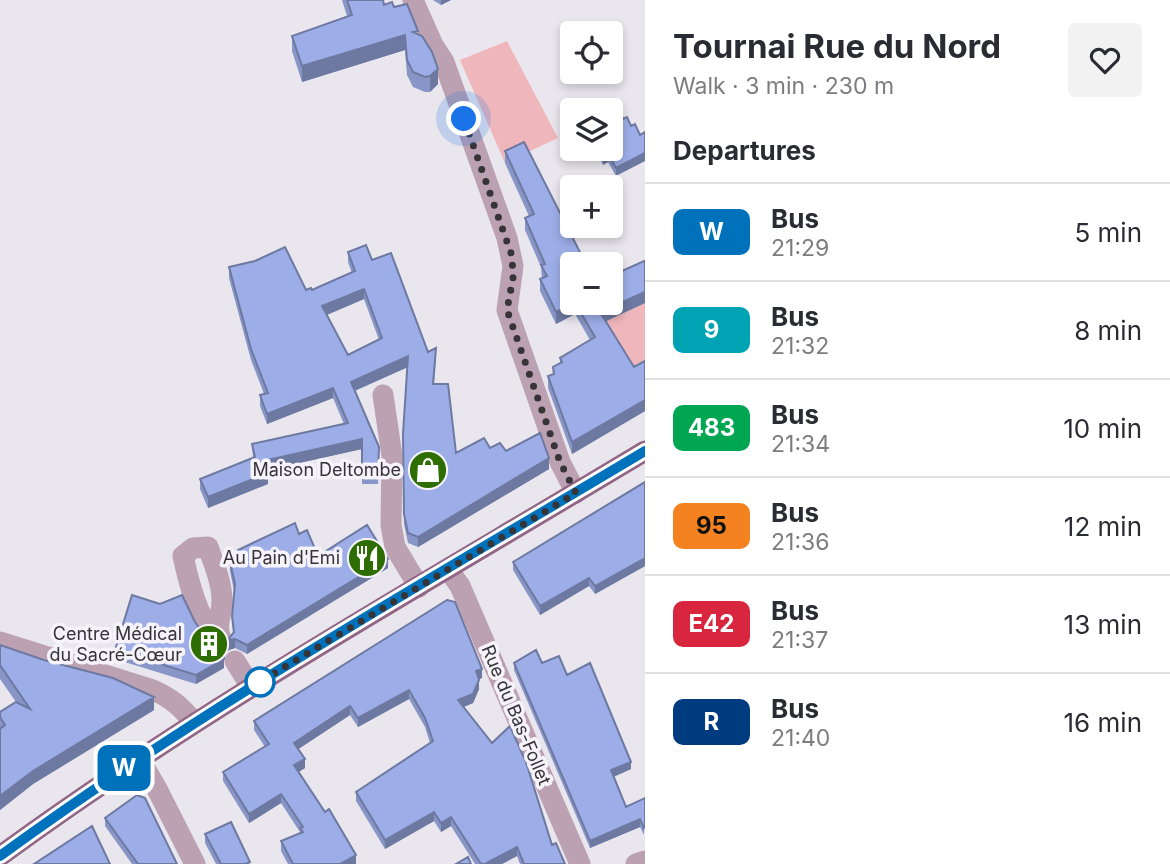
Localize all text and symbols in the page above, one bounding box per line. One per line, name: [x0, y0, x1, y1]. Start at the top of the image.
map controls: [560, 21, 623, 315]
button: locate: [560, 21, 623, 84]
button: heart: [1068, 23, 1142, 97]
text: Tournai Rue du Nord: [673, 26, 1001, 66]
text: Walk · 3 min · 230 m: [673, 72, 894, 100]
button: layers: [560, 98, 623, 161]
your location: [446, 101, 481, 136]
text: Departures: [673, 135, 816, 166]
button: +: [560, 175, 623, 238]
text: Bus: [771, 203, 819, 234]
text: W: [699, 217, 724, 246]
text: 5 min: [1074, 217, 1142, 248]
text: 21:29: [771, 234, 829, 262]
button: −: [560, 252, 623, 315]
text: Bus: [771, 301, 819, 332]
text: 9: [704, 315, 719, 344]
text: 8 min: [1074, 315, 1142, 346]
text: 21:32: [771, 332, 829, 360]
text: Bus: [771, 399, 819, 430]
text: 483: [688, 413, 735, 442]
text: 10 min: [1063, 413, 1142, 444]
text: 21:34: [771, 430, 830, 458]
shop icon: Maison Deltombe: [407, 449, 449, 491]
place label: Maison Deltombe: [252, 459, 401, 480]
text: Bus: [771, 497, 819, 528]
text: 95: [696, 511, 727, 540]
text: 12 min: [1064, 511, 1142, 542]
text: 21:36: [771, 528, 829, 556]
restaurant icon: Au Pain d'Emi: [346, 537, 388, 579]
place label: Au Pain d'Emi: [223, 547, 340, 568]
text: Bus: [771, 595, 819, 626]
text: E42: [689, 609, 734, 638]
text: 13 min: [1064, 609, 1142, 640]
place label: Centre Médical du Sacré-Cœur: [50, 623, 182, 665]
building icon: Centre Médical du Sacré-Cœur: [188, 623, 230, 665]
text: 21:37: [771, 626, 828, 654]
street label: Rue du Bas-Follet: [477, 642, 555, 788]
unlabelled marker: [245, 667, 275, 697]
text: Bus: [771, 693, 819, 724]
text: R: [704, 707, 719, 736]
text: 16 min: [1064, 707, 1142, 738]
text: 21:40: [771, 724, 830, 752]
line badge: W: [101, 745, 147, 791]
text: W: [112, 753, 136, 782]

